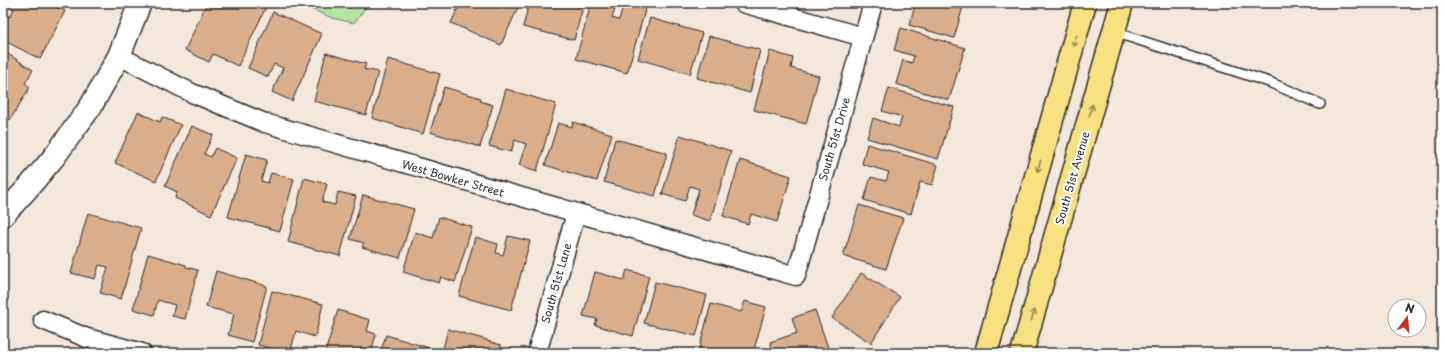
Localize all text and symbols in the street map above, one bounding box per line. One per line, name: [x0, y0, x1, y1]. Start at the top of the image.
one-way arrow: [1070, 34, 1078, 47]
street label: South 51st Drive: [814, 95, 854, 183]
one-way arrow: [1088, 103, 1096, 116]
street label: South 51st Avenue: [1051, 129, 1093, 227]
street label: West Bowker Street: [400, 155, 507, 201]
one-way arrow: [1035, 159, 1042, 172]
street label: South 51st Lane: [536, 241, 576, 325]
north arrow: [1387, 298, 1427, 338]
text: N: [1403, 299, 1417, 317]
one-way arrow: [1030, 309, 1037, 322]

